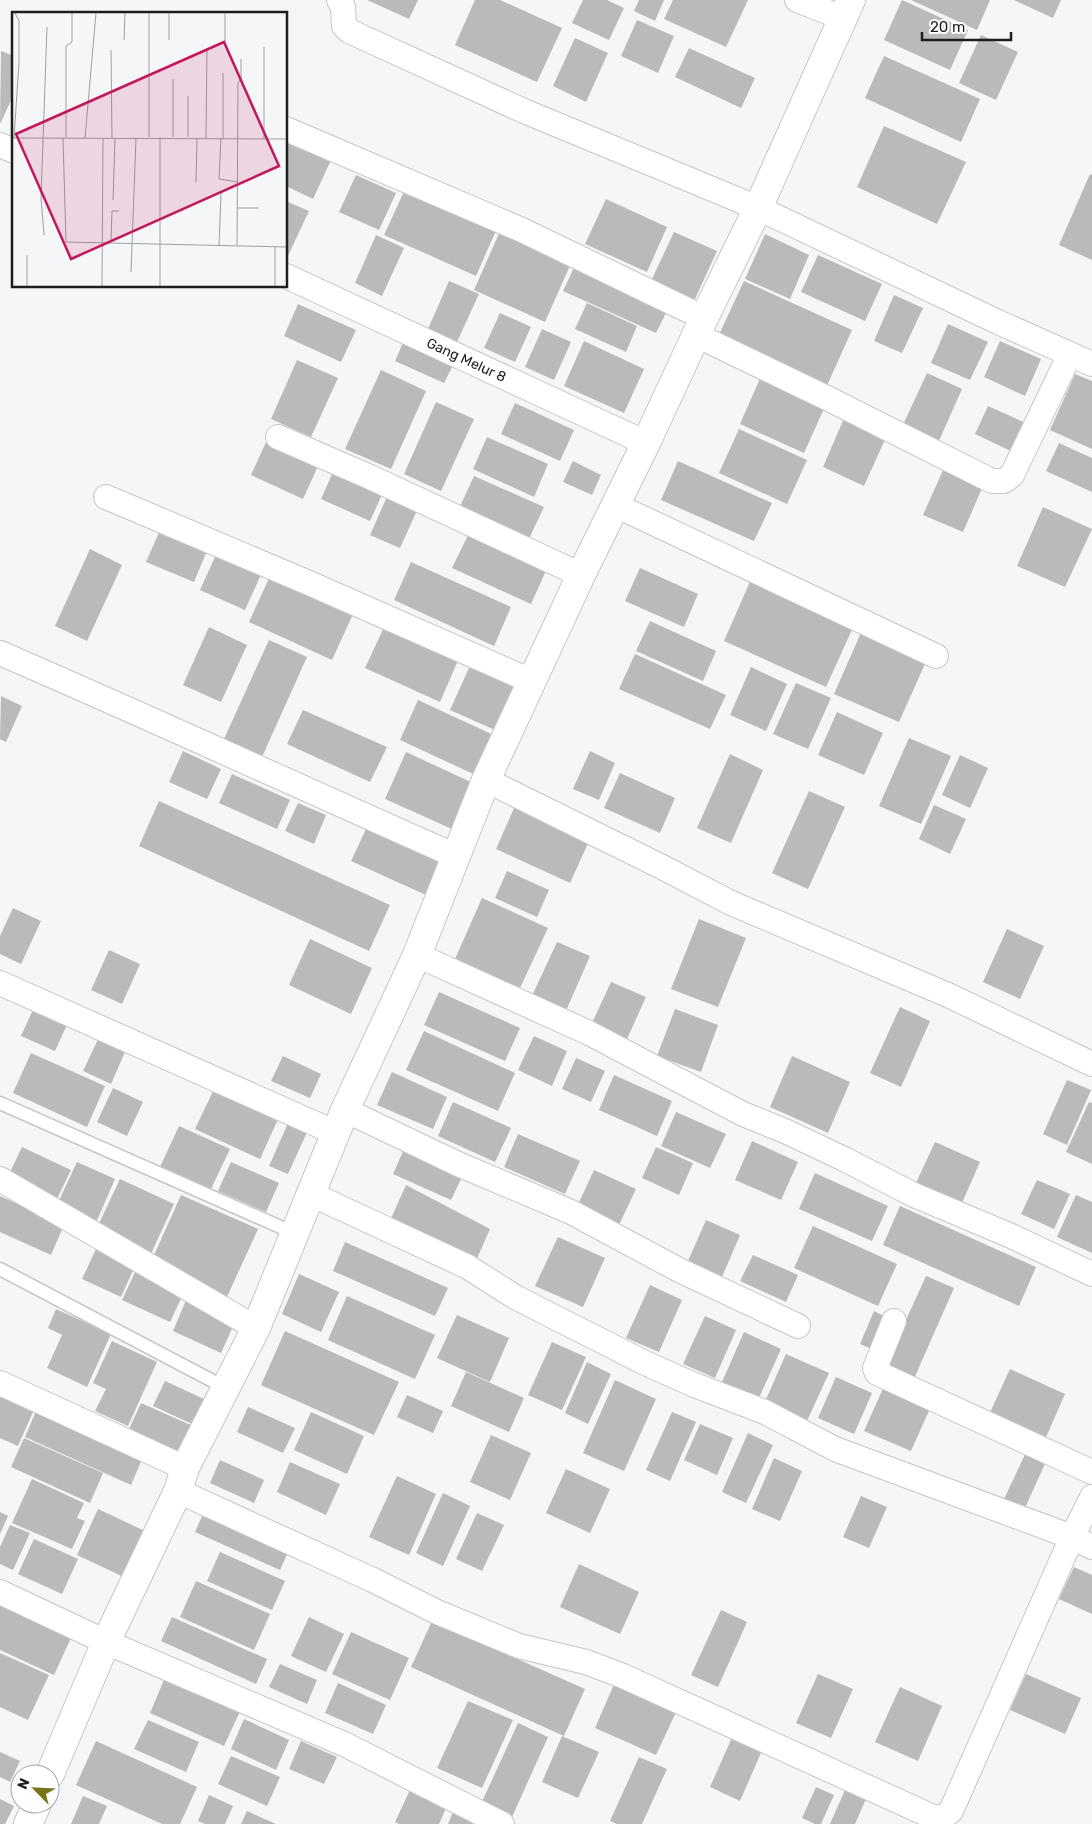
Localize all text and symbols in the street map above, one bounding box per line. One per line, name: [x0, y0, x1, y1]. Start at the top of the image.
scale bar: [922, 10, 1011, 42]
inset map: [12, 12, 288, 288]
text: 20 m: [930, 18, 965, 36]
street label: Gang Melur 8: [424, 334, 509, 386]
north arrow: [10, 1764, 60, 1814]
text: N: [14, 1776, 33, 1792]

